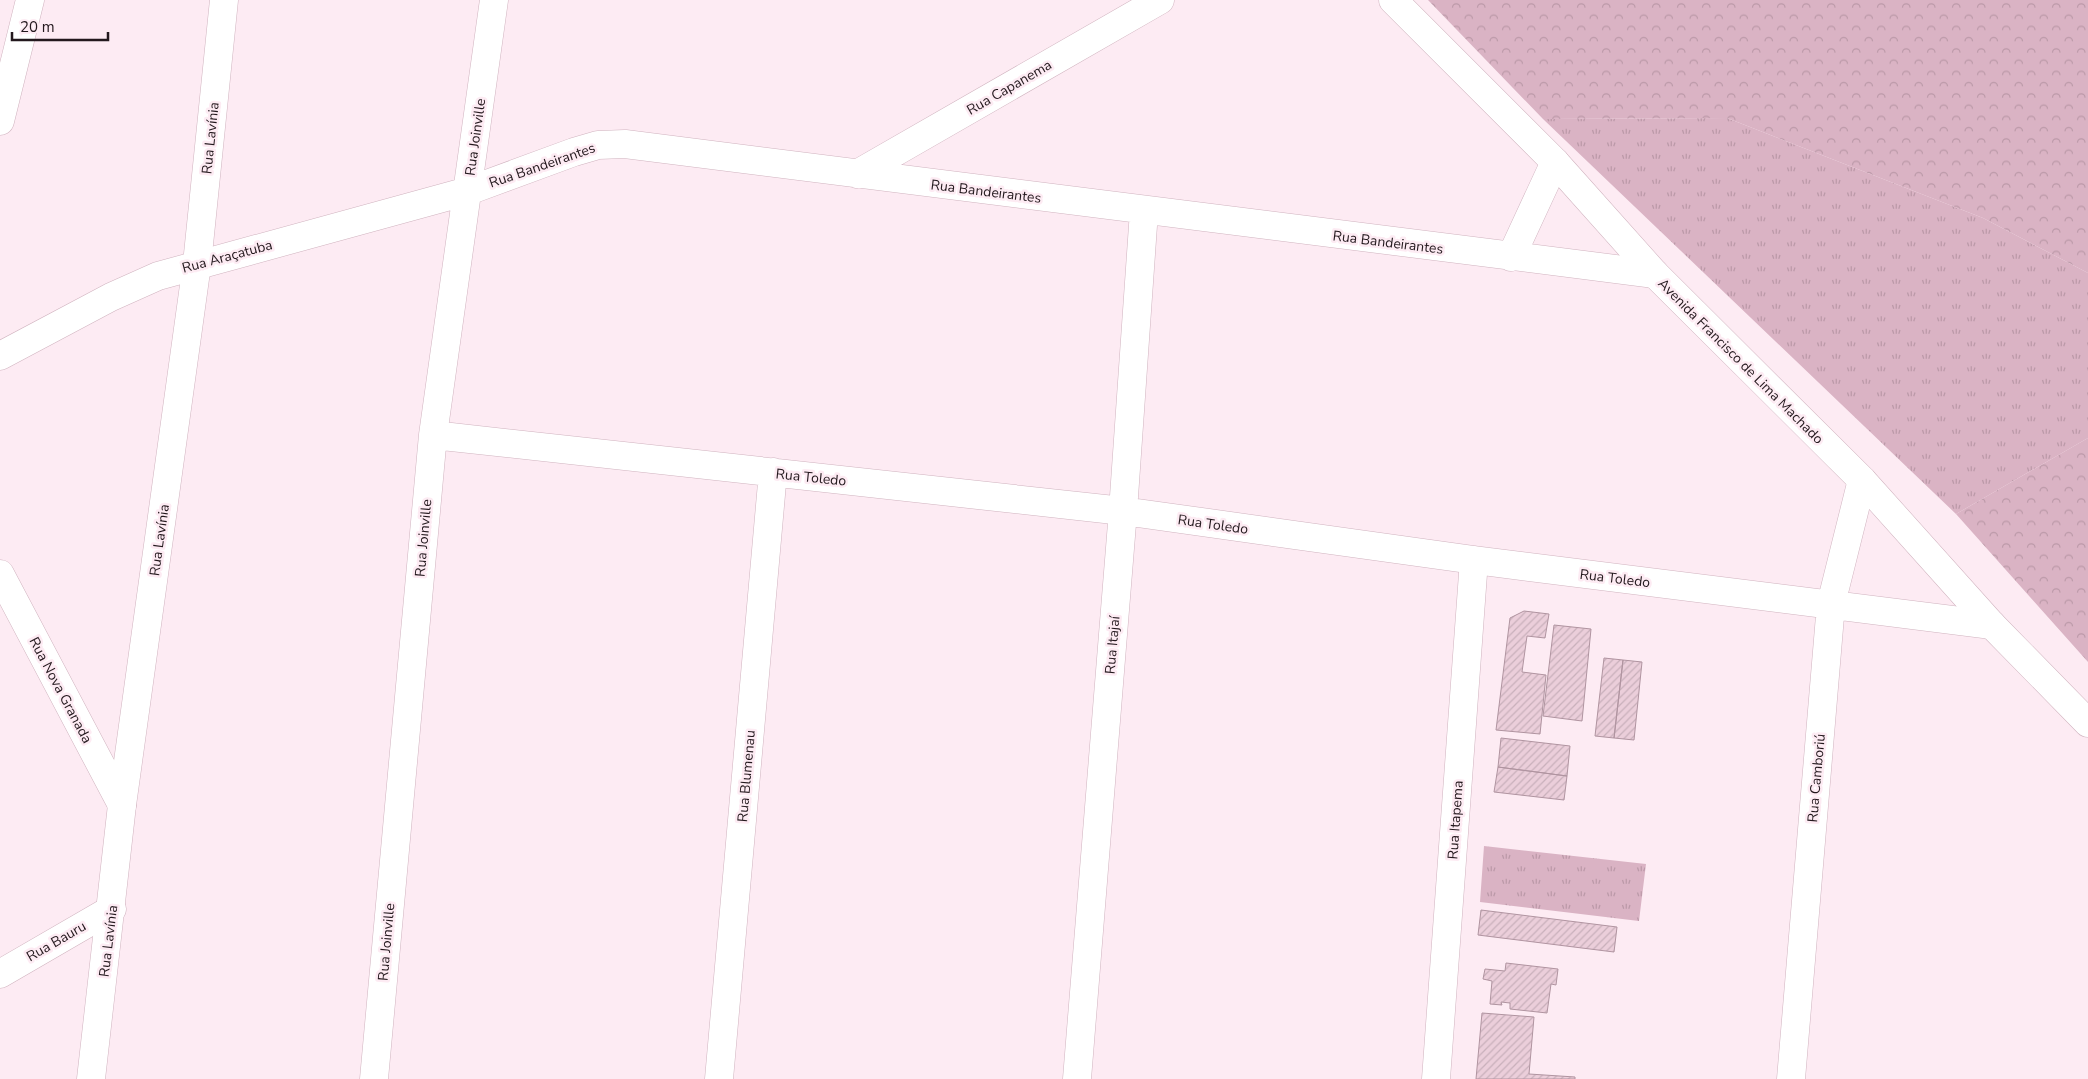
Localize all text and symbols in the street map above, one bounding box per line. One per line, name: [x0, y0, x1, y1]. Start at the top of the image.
scale bar: [12, 10, 109, 42]
text: 20 m: [20, 17, 55, 37]
street label: Rua Capanema: [963, 55, 1055, 119]
street label: Rua Joinville: [461, 97, 490, 177]
street label: Rua Lavínia: [197, 101, 224, 175]
street label: Rua Bandeirantes: [486, 138, 598, 193]
street label: Rua Bandeirantes: [930, 175, 1043, 208]
street label: Rua Bandeirantes: [1332, 226, 1445, 259]
street label: Rua Araçatuba: [180, 235, 275, 278]
street label: Avenida Francisco de Lima Machado: [1654, 274, 1828, 448]
street label: Rua Toledo: [775, 464, 847, 491]
street label: Rua Joinville: [411, 498, 436, 578]
street label: Rua Lavínia: [145, 503, 174, 577]
street label: Rua Toledo: [1177, 510, 1250, 539]
street label: Rua Toledo: [1579, 565, 1651, 592]
street label: Rua Itajaí: [1101, 615, 1125, 675]
street label: Rua Nova Granada: [25, 634, 97, 747]
street label: Rua Blumenau: [733, 729, 760, 823]
street label: Rua Camboriú: [1803, 733, 1830, 823]
street label: Rua Itapema: [1443, 780, 1468, 860]
street label: Rua Joinville: [374, 902, 399, 982]
street label: Rua Lavínia: [95, 904, 122, 978]
street label: Rua Bauru: [23, 917, 90, 966]

